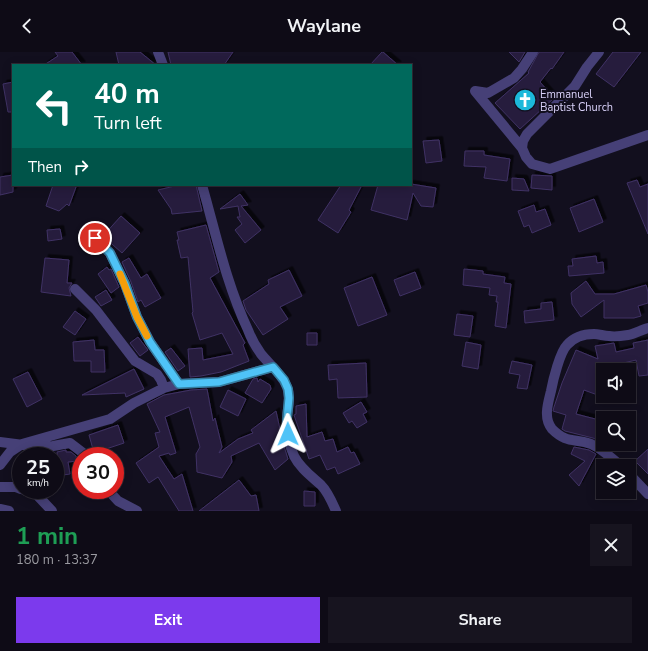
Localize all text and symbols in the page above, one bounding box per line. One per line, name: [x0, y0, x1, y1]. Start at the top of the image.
text: Waylane: [287, 14, 361, 38]
icon: back: [16, 15, 38, 37]
icon: search: [610, 15, 632, 37]
text: 40 m: [94, 75, 160, 113]
icon: left: [28, 80, 80, 132]
church icon: Emmanuel Baptist Church: [512, 87, 538, 113]
place label: Emmanuel Baptist Church: [540, 87, 613, 115]
text: Turn left: [94, 111, 162, 135]
icon: right: [70, 156, 92, 178]
text: Then: [28, 157, 62, 177]
pin: [78, 221, 112, 255]
icon: arrive: [84, 227, 106, 249]
map controls: [596, 363, 636, 499]
button: sound: [596, 363, 636, 403]
button: search: [596, 411, 636, 451]
position arrow: [267, 413, 309, 455]
speed limit sign: 30: [72, 447, 124, 499]
text: 25: [26, 454, 50, 481]
button: layers: [596, 459, 636, 499]
text: km/h: [27, 476, 49, 490]
text: 1 min: [16, 520, 78, 552]
button: close: [590, 524, 632, 566]
text: 180 m · 13:37: [16, 551, 98, 569]
button: Exit: [16, 597, 320, 643]
button: Share: [328, 597, 632, 643]

